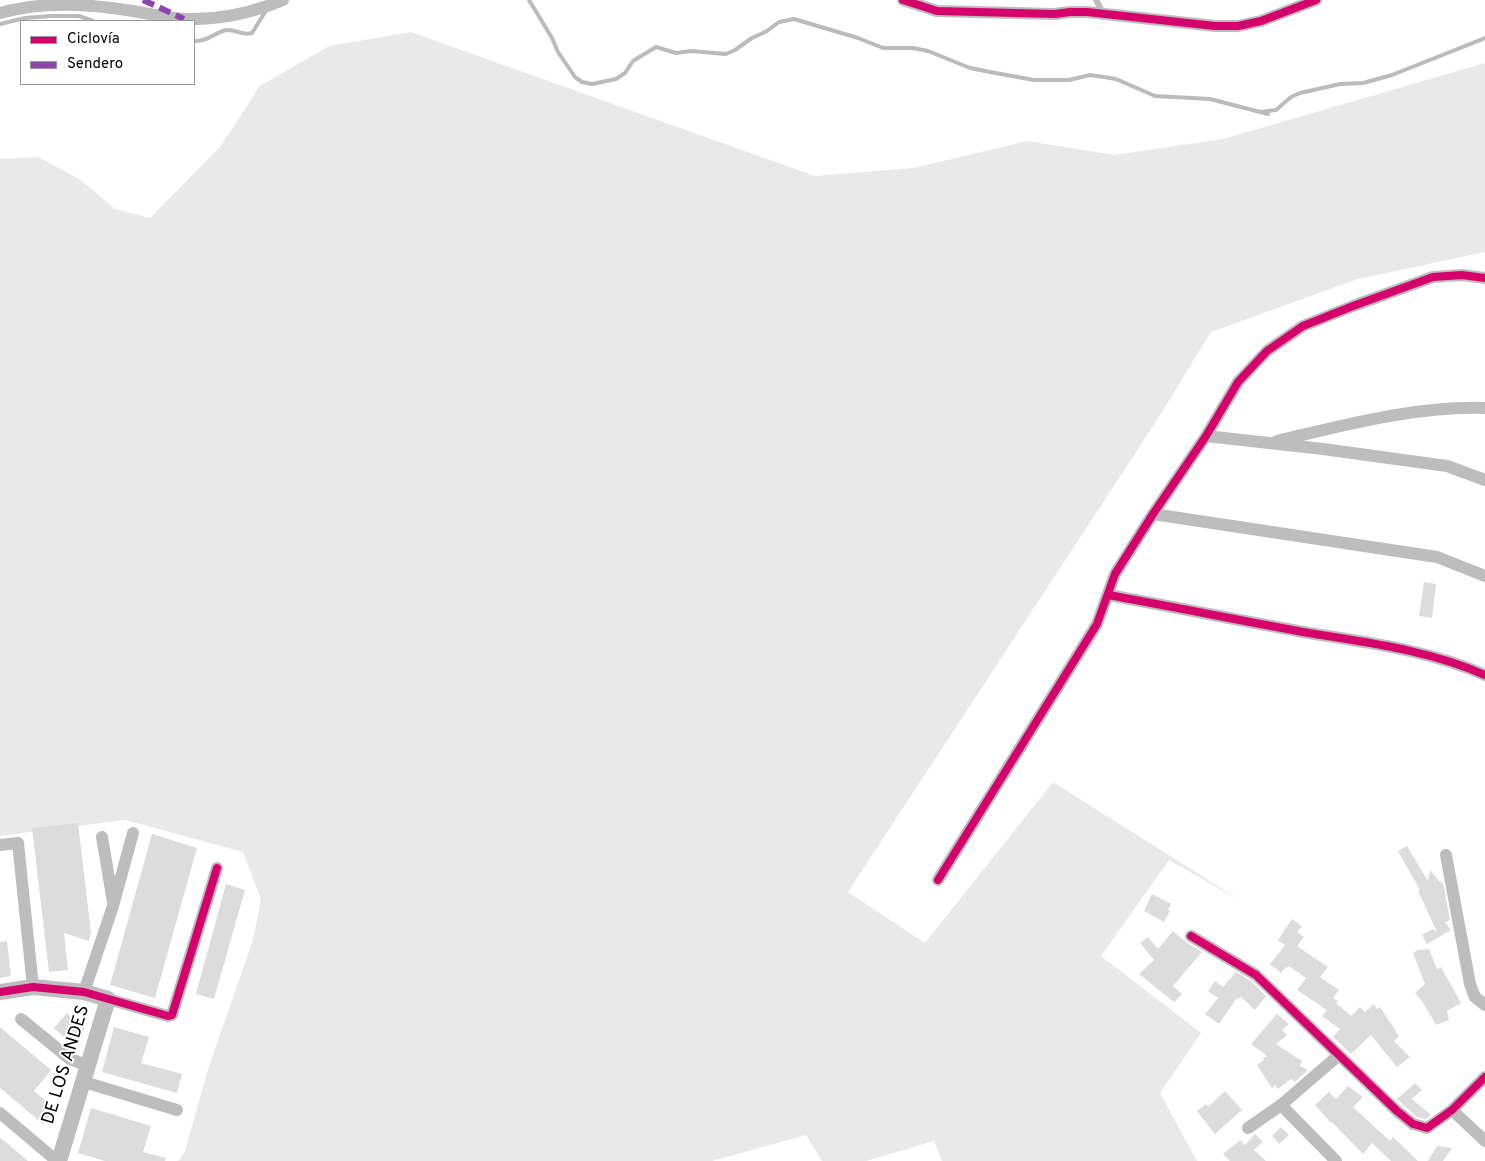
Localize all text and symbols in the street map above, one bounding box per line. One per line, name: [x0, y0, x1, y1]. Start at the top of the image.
legend: [20, 20, 195, 85]
text: Ciclovía: [67, 30, 120, 49]
text: Sendero: [67, 55, 123, 74]
street label: DE LOS ANDES: [39, 1003, 95, 1127]

